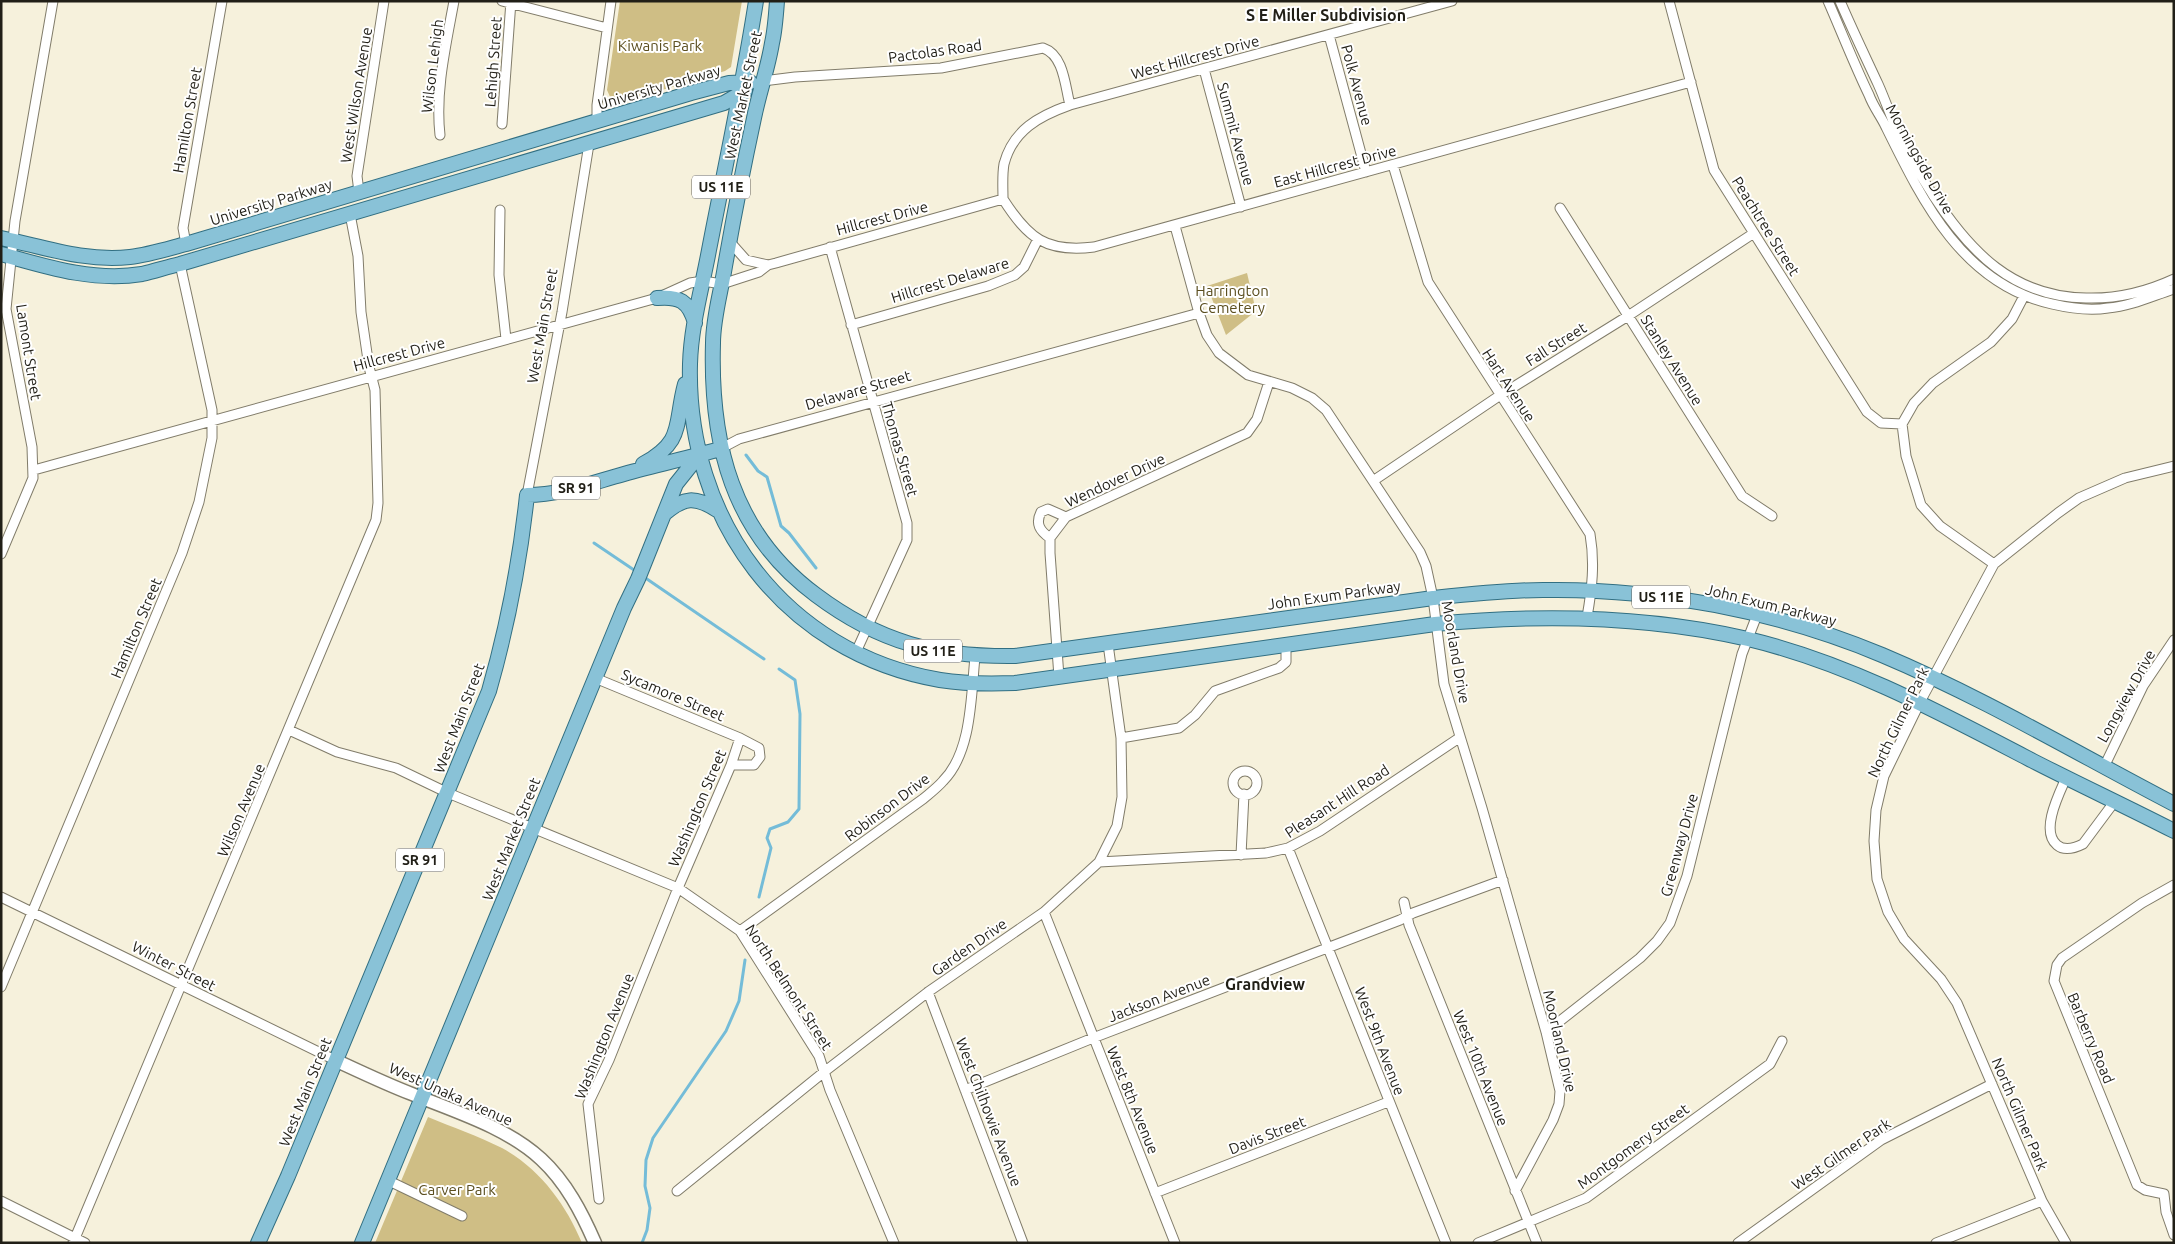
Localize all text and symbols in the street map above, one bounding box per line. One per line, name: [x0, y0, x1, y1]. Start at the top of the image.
district label: S E Miller Subdivision: [1246, 6, 1406, 24]
street label: Lehigh Street: [481, 16, 505, 108]
street label: Wilson Lehigh: [418, 18, 446, 114]
street label: West Wilson Avenue: [337, 26, 375, 164]
street label: West Market Street: [721, 29, 765, 161]
street label: West Hillcrest Drive: [1129, 32, 1261, 82]
street label: Pactolas Road: [887, 36, 983, 66]
park label: Kiwanis Park: [618, 37, 703, 54]
street label: Polk Avenue: [1338, 43, 1376, 127]
street label: University Parkway: [596, 61, 722, 113]
street label: Hamilton Street: [169, 66, 205, 174]
street label: Summit Avenue: [1214, 81, 1258, 187]
street label: Morningside Drive: [1883, 101, 1957, 217]
street label: East Hillcrest Drive: [1272, 141, 1398, 191]
street label: Peachtree Street: [1729, 173, 1803, 279]
street label: University Parkway: [208, 175, 334, 229]
road number: US 11E: [692, 176, 750, 198]
street label: Hillcrest Drive: [834, 198, 930, 238]
street label: Hillcrest Delaware: [889, 254, 1011, 306]
street label: West Main Street: [524, 267, 560, 385]
park label: Harrington Cemetery: [1195, 282, 1269, 316]
street label: Lamont Street: [13, 303, 45, 401]
street label: Stanley Avenue: [1637, 312, 1707, 408]
street label: Fall Street: [1523, 319, 1590, 369]
street label: Hillcrest Drive: [351, 334, 447, 374]
street label: Hart Avenue: [1479, 345, 1539, 425]
street label: Delaware Street: [803, 367, 913, 413]
street label: Thomas Street: [878, 399, 922, 499]
street label: Wendover Drive: [1062, 449, 1168, 511]
road number: SR 91: [552, 476, 600, 499]
street label: Hamilton Street: [107, 575, 165, 681]
street label: John Exum Parkway: [1266, 577, 1402, 613]
street label: John Exum Parkway: [1704, 581, 1838, 629]
road number: US 11E: [1632, 586, 1690, 608]
street label: Moorland Drive: [1439, 599, 1473, 705]
road number: US 11E: [904, 640, 962, 662]
street label: Longview Drive: [2094, 647, 2158, 745]
street label: West Main Street: [430, 661, 488, 775]
street label: North Gilmer Park: [1864, 664, 1932, 780]
street label: Sycamore Street: [619, 666, 727, 724]
street label: Washington Street: [665, 747, 729, 869]
street label: Wilson Avenue: [214, 761, 268, 859]
street label: Pleasant Hill Road: [1282, 761, 1392, 841]
street label: Robinson Drive: [841, 770, 933, 844]
street label: West Market Street: [479, 775, 543, 903]
street label: Greenway Drive: [1657, 792, 1701, 898]
road number: SR 91: [396, 848, 444, 872]
street label: Garden Drive: [928, 915, 1010, 979]
street label: North Belmont Street: [742, 921, 836, 1053]
street label: Winter Street: [129, 938, 219, 994]
street label: Washington Avenue: [571, 971, 637, 1101]
street label: Jackson Avenue: [1106, 971, 1212, 1025]
district label: Grandview: [1225, 975, 1305, 993]
street label: West 9th Avenue: [1352, 984, 1408, 1098]
street label: Moorland Drive: [1540, 988, 1580, 1094]
street label: Barberry Road: [2064, 990, 2118, 1086]
street label: West 10th Avenue: [1450, 1008, 1512, 1128]
street label: West Main Street: [275, 1035, 335, 1149]
street label: West Chilhowie Avenue: [953, 1035, 1025, 1189]
street label: West 8th Avenue: [1104, 1044, 1162, 1156]
street label: North Gilmer Park: [1989, 1055, 2052, 1173]
street label: West Unaka Avenue: [387, 1059, 515, 1129]
street label: Montgomery Street: [1574, 1100, 1692, 1192]
street label: Davis Street: [1226, 1112, 1308, 1157]
street label: West Gilmer Park: [1788, 1114, 1894, 1193]
park label: Carver Park: [418, 1181, 496, 1198]

